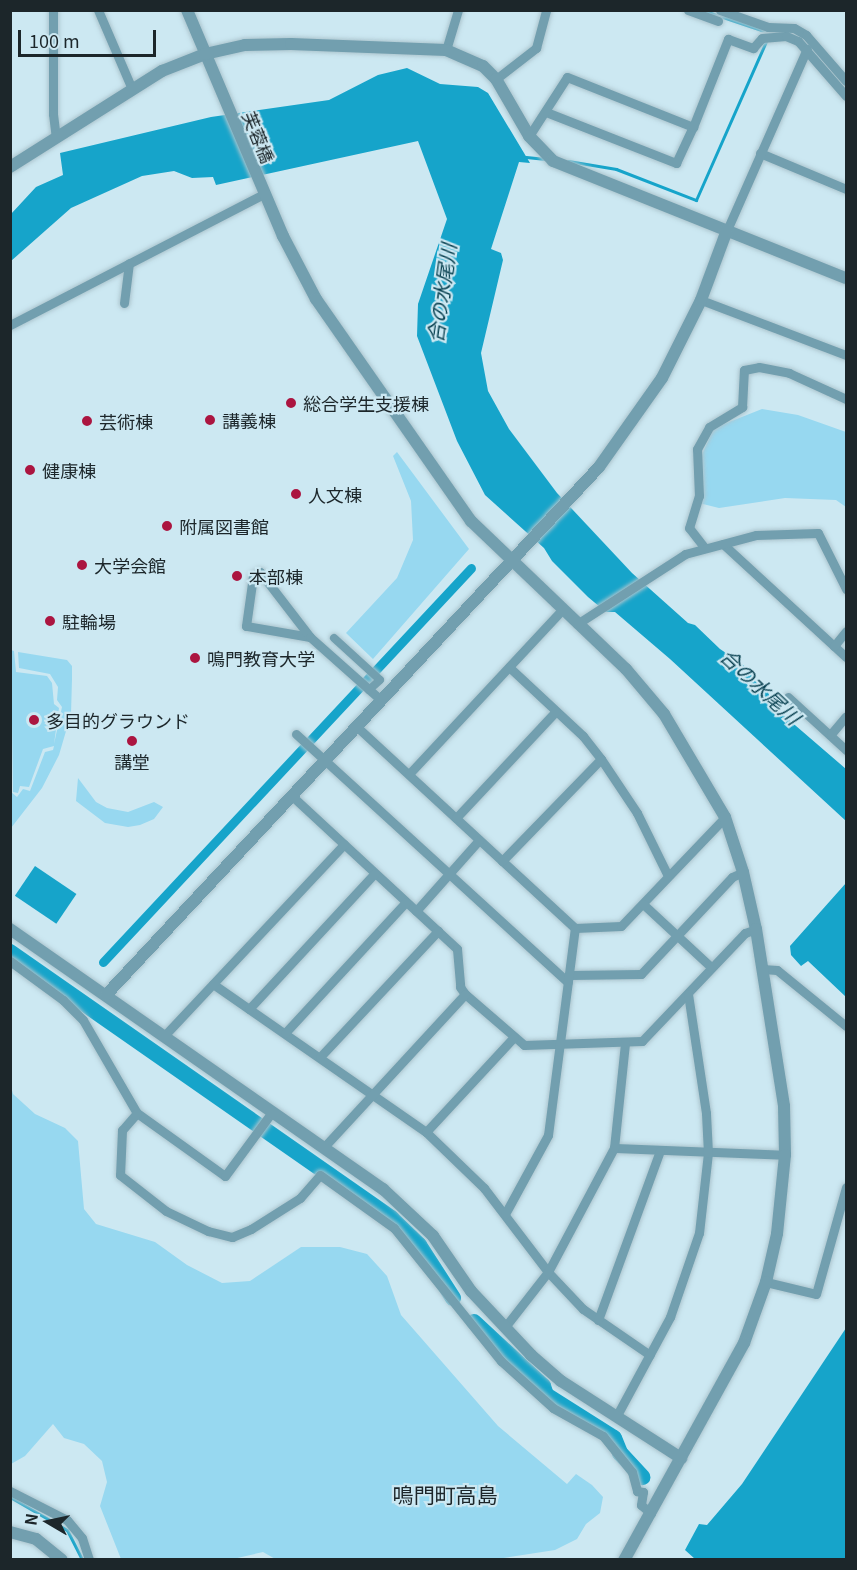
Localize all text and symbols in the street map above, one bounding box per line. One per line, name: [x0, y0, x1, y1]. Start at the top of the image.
scale bar: [21, 18, 159, 56]
text: 100 m: [29, 27, 80, 53]
street label: 芙蓉橋: [239, 108, 279, 166]
water label: 合の水尾川: [422, 242, 460, 344]
place label: 総合学生支援棟: [303, 392, 429, 414]
marker: 総合学生支援棟: [284, 396, 298, 410]
place label: 講義棟: [222, 409, 276, 431]
place label: 芸術棟: [99, 410, 153, 432]
marker: 講義棟: [203, 413, 217, 427]
marker: 芸術棟: [80, 414, 94, 428]
place label: 健康棟: [42, 459, 96, 481]
marker: 健康棟: [23, 463, 37, 477]
place label: 人文棟: [308, 483, 362, 505]
marker: 人文棟: [289, 487, 303, 501]
place label: 附属図書館: [179, 515, 269, 537]
marker: 附属図書館: [160, 519, 174, 533]
place label: 大学会館: [94, 554, 166, 576]
marker: 大学会館: [75, 558, 89, 572]
place label: 本部棟: [249, 565, 303, 587]
marker: 本部棟: [230, 569, 244, 583]
place label: 駐輪場: [62, 610, 116, 632]
marker: 駐輪場: [43, 614, 57, 628]
water label: 合の水尾川: [716, 643, 806, 729]
place label: 鳴門教育大学: [207, 647, 315, 669]
marker: 鳴門教育大学: [188, 651, 202, 665]
place label: 多目的グラウンド: [46, 709, 190, 731]
marker: 多目的グラウンド: [27, 713, 41, 727]
marker: 講堂: [125, 734, 139, 748]
place label: 講堂: [114, 750, 150, 772]
district label: 鳴門町高島: [393, 1481, 497, 1507]
north arrow: [18, 1492, 78, 1552]
text: N: [17, 1511, 43, 1527]

